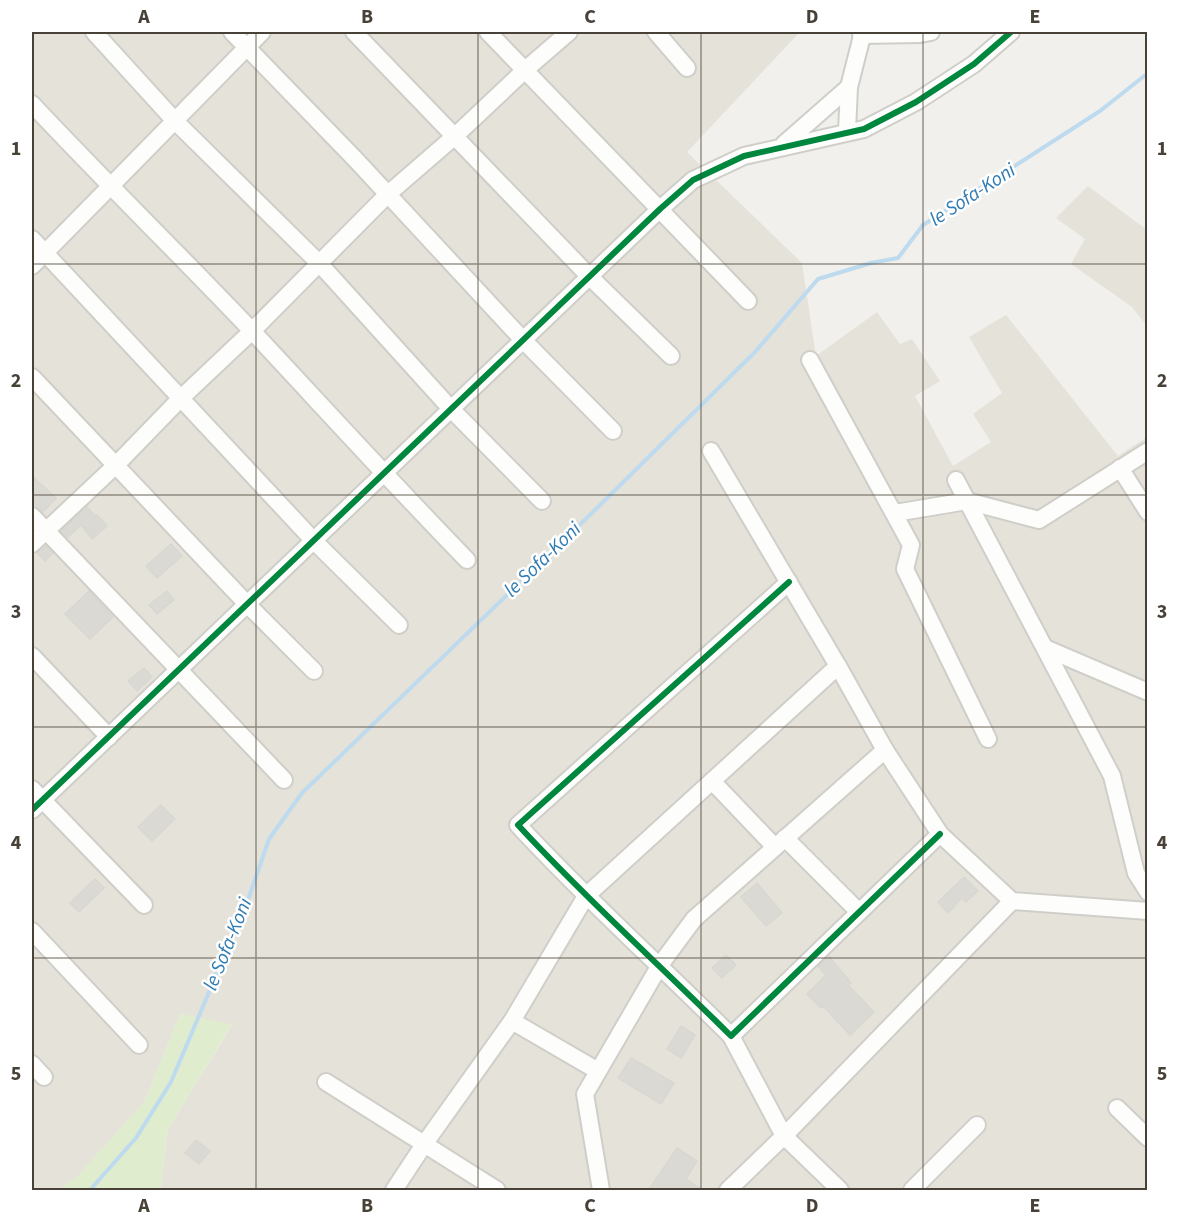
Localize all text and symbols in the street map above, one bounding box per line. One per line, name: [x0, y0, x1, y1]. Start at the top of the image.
text: A: [137, 3, 150, 31]
text: B: [361, 3, 373, 31]
text: C: [584, 3, 596, 31]
text: D: [806, 3, 818, 31]
text: E: [1030, 3, 1040, 31]
text: 1: [11, 135, 21, 163]
text: 1: [1157, 135, 1167, 163]
water label: le Sofa-Koni: [924, 156, 1021, 233]
text: 2: [11, 367, 21, 395]
text: 2: [1157, 367, 1167, 395]
water label: le Sofa-Koni: [498, 516, 588, 604]
text: 3: [11, 598, 21, 626]
text: 3: [1157, 598, 1167, 626]
text: 4: [11, 829, 22, 857]
text: 4: [1157, 829, 1168, 857]
water label: le Sofa-Koni: [197, 894, 259, 995]
text: 5: [11, 1060, 21, 1088]
text: 5: [1157, 1060, 1167, 1088]
text: A: [137, 1192, 150, 1220]
text: B: [361, 1192, 373, 1220]
text: C: [584, 1192, 596, 1220]
text: D: [806, 1192, 818, 1220]
text: E: [1030, 1192, 1040, 1220]

